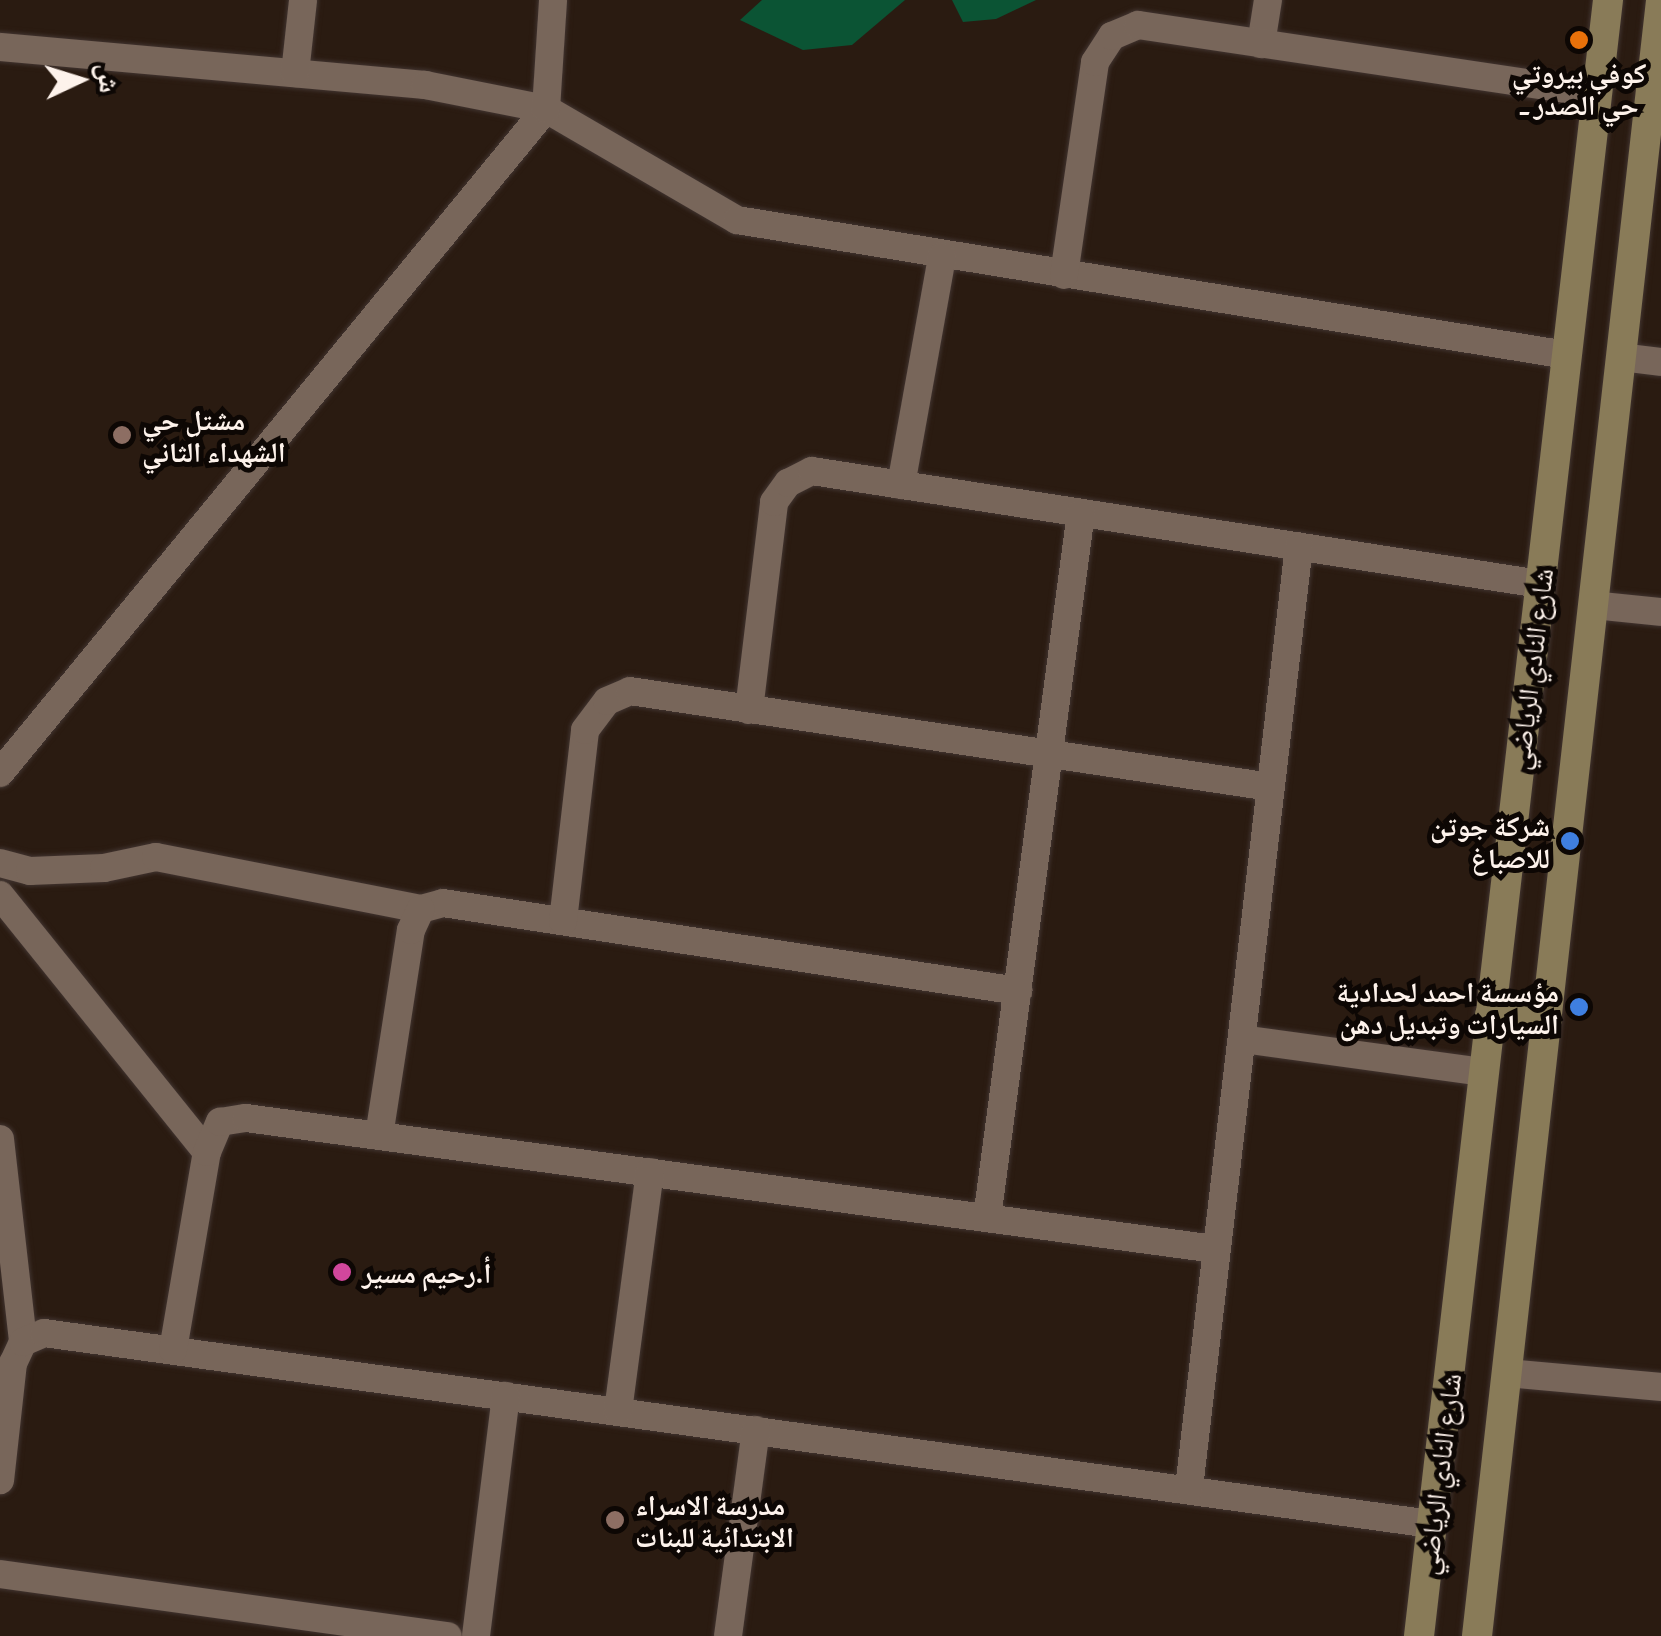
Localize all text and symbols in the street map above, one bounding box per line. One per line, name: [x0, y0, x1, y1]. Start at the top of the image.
marker: كوفي بيروتي _حي الصدر: [1568, 29, 1590, 51]
north arrow: [30, 30, 130, 130]
place label: كوفي بيروتي _حي الصدر: [1512, 55, 1646, 121]
text: ش: [92, 62, 128, 94]
place label: مشتل حي الشهداء الثاني: [142, 402, 286, 468]
marker: مشتل حي الشهداء الثاني: [111, 424, 133, 446]
street label: شارع النادي الرياضي: [1501, 566, 1559, 772]
place label: شركة جوتن للاصباغ: [1430, 808, 1550, 874]
marker: شركة جوتن للاصباغ: [1559, 830, 1581, 852]
place label: مؤسسة احمد لحدادية السيارات وتبديل دهن: [1337, 974, 1559, 1040]
marker: مؤسسة احمد لحدادية السيارات وتبديل دهن: [1568, 996, 1590, 1018]
place label: أ.رحيم مسير: [362, 1255, 491, 1289]
marker: أ.رحيم مسير: [331, 1261, 353, 1283]
street label: شارع النادي الرياضي: [1409, 1371, 1467, 1577]
place label: مدرسة الاسراء الابتدائية للبنات: [635, 1487, 794, 1553]
marker: مدرسة الاسراء الابتدائية للبنات: [604, 1509, 626, 1531]

